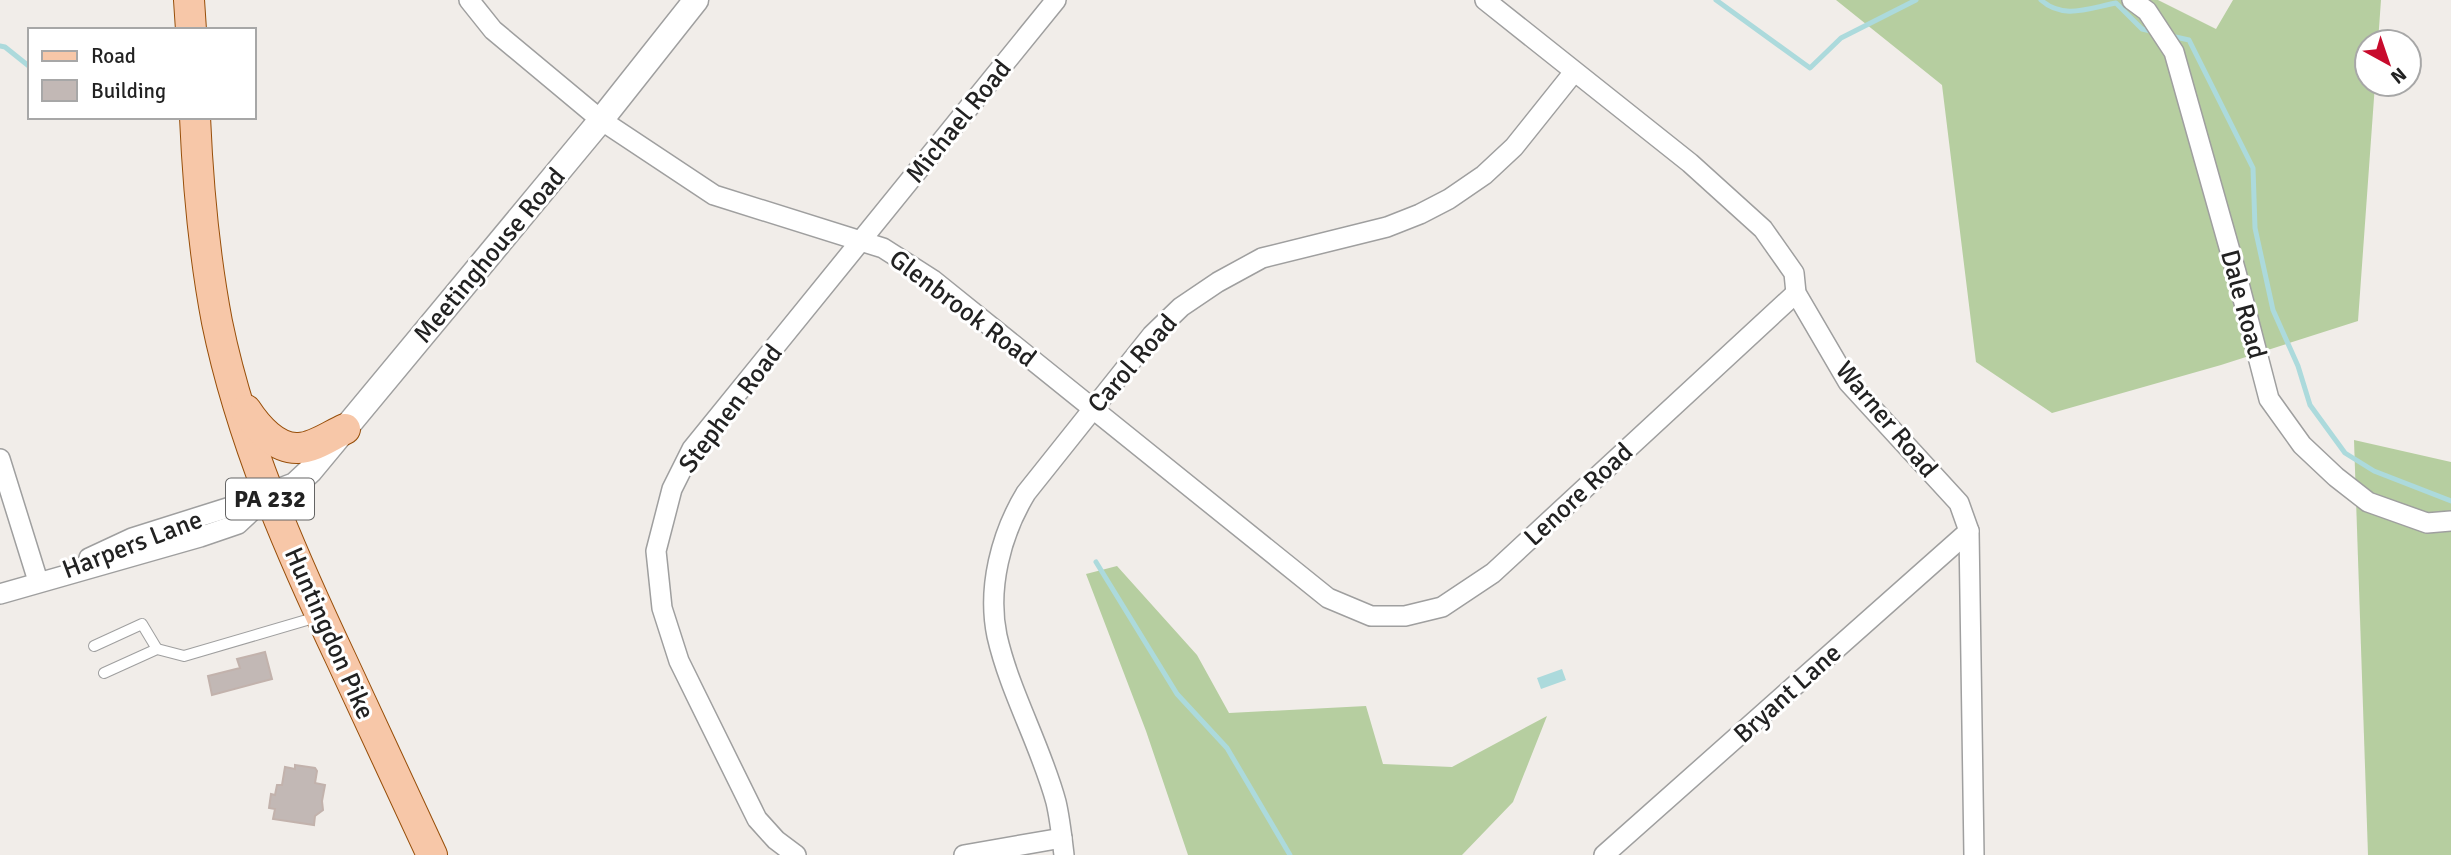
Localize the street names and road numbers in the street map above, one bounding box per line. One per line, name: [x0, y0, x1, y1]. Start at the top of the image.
street label: Michael Road: [899, 53, 1018, 190]
street label: Meetinghouse Road: [407, 162, 572, 350]
street label: Glenbrook Road: [883, 243, 1042, 374]
street label: Dale Road: [2213, 246, 2273, 362]
street label: Carol Road: [1081, 308, 1184, 420]
street label: Stephen Road: [672, 338, 790, 479]
street label: Warner Road: [1828, 355, 1944, 484]
street label: Lenore Road: [1518, 436, 1640, 553]
road number: PA 232: [226, 478, 314, 520]
street label: Harpers Lane: [58, 504, 207, 586]
street label: Huntingdon Pike: [277, 543, 381, 724]
street label: Bryant Lane: [1727, 637, 1848, 750]

